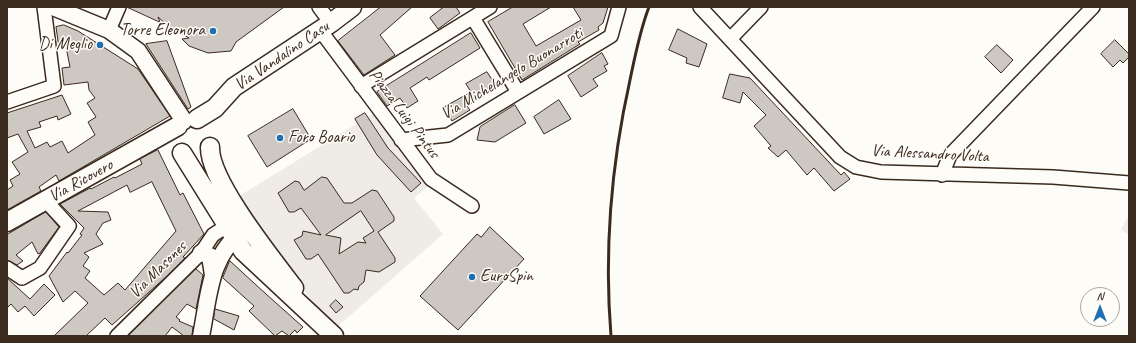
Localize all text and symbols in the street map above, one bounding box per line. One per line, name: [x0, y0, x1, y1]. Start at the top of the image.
street label: Via Vandalino Casu: [231, 17, 333, 95]
place label: Torre Eleonora: [120, 21, 205, 41]
street label: Via Michelangelo Buonarroti: [437, 24, 587, 124]
marker: Torre Eleonora: [208, 26, 218, 36]
place label: Di Meglio: [39, 35, 92, 55]
marker: Di Meglio: [95, 40, 105, 50]
street label: Piazza Luigi Pintus: [364, 66, 444, 162]
place label: Foro Boario: [288, 128, 355, 148]
marker: Foro Boario: [275, 133, 285, 143]
street label: Via Alessandro Volta: [871, 141, 989, 167]
street label: Via Ricovero: [45, 155, 117, 207]
street label: Via Masones: [125, 237, 191, 303]
place label: EuroSpin: [480, 267, 533, 287]
marker: EuroSpin: [467, 272, 477, 282]
north arrow: [1080, 287, 1120, 327]
text: N: [1097, 289, 1103, 303]

